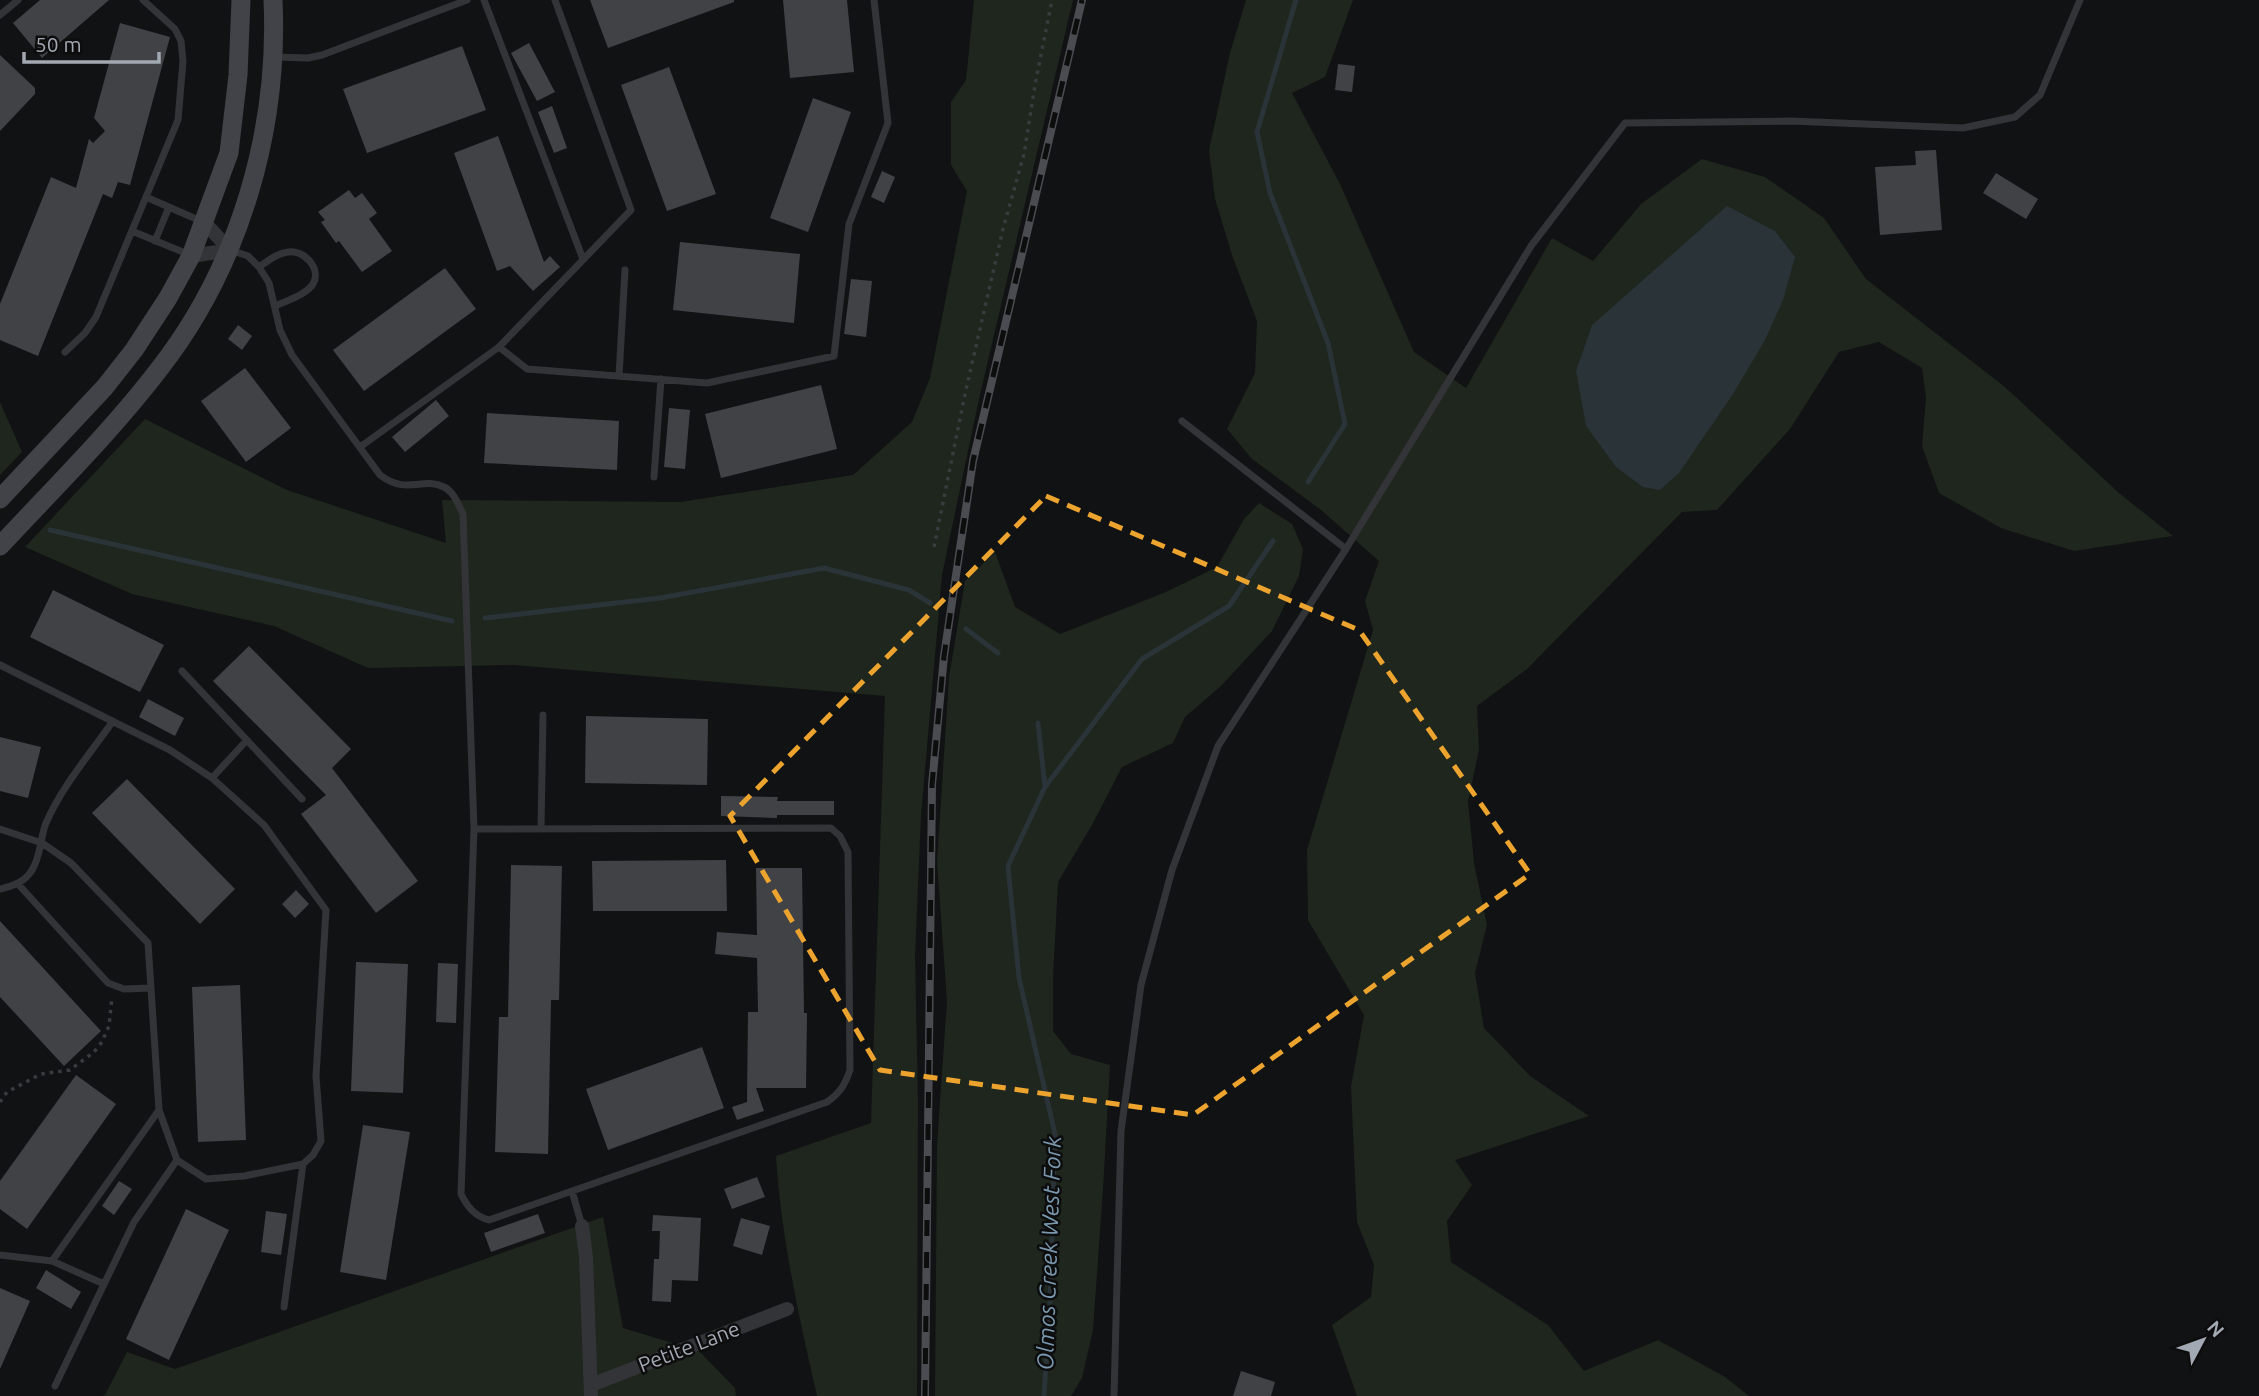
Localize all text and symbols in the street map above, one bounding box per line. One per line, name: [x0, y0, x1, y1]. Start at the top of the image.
scale bar: [24, 21, 159, 65]
text: 50 m: [35, 32, 82, 56]
water label: Olmos Creek West Fork: [1032, 1135, 1065, 1371]
north arrow: [2168, 1305, 2238, 1375]
street label: Petite Lane: [634, 1316, 743, 1376]
text: N: [2203, 1316, 2229, 1341]

